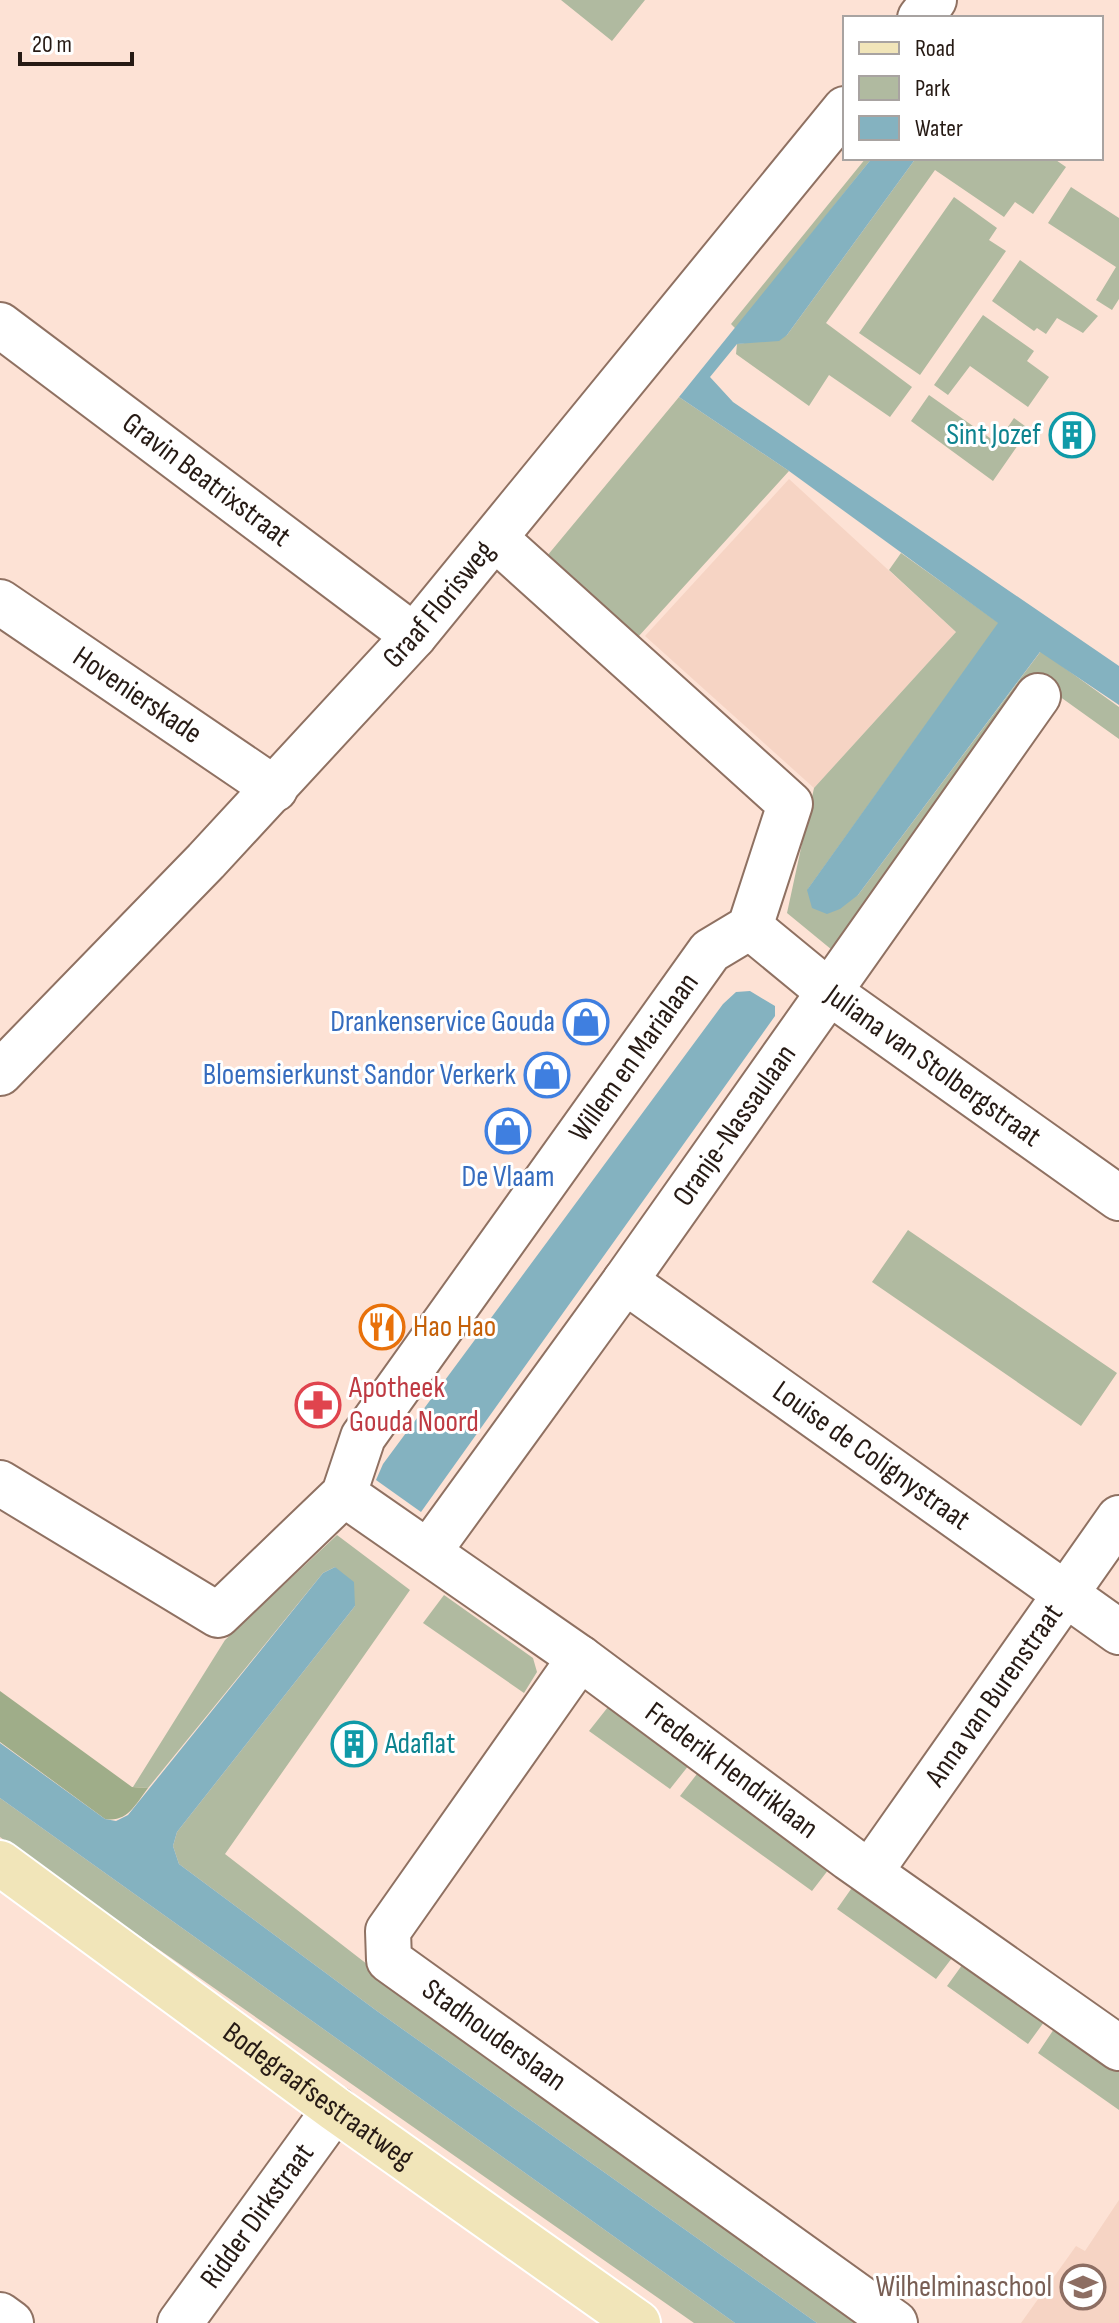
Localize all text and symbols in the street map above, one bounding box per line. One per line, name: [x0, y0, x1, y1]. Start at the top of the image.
scale bar: [20, 16, 132, 66]
legend: [843, 16, 1103, 160]
text: 20 m: [32, 30, 72, 59]
text: Road: [915, 34, 955, 63]
text: Park: [915, 74, 950, 103]
text: Water: [915, 114, 963, 143]
street label: Gravin Beatrixstraat: [115, 405, 298, 555]
building icon: Sint Jozef: [1048, 411, 1096, 459]
place label: Sint Jozef: [946, 417, 1041, 453]
street label: Graaf Florisweg: [375, 534, 502, 676]
street label: Hovenierskade: [66, 639, 209, 752]
street label: Willem en Marialaan: [562, 966, 706, 1149]
street label: Juliana van Stolbergstraat: [817, 977, 1048, 1155]
shop icon: Drankenservice Gouda: [562, 998, 610, 1046]
place label: Drankenservice Gouda: [330, 1004, 555, 1040]
street label: Oranje-Nassaulaan: [665, 1038, 804, 1213]
shop icon: Bloemsierkunst Sandor Verkerk: [523, 1051, 571, 1099]
place label: Bloemsierkunst Sandor Verkerk: [203, 1057, 517, 1093]
shop icon: De Vlaam: [484, 1107, 532, 1155]
place label: De Vlaam: [461, 1159, 555, 1195]
restaurant icon: Hao Hao: [358, 1303, 406, 1351]
place label: Hao Hao: [413, 1309, 496, 1345]
place label: Apotheek Gouda Noord: [348, 1370, 479, 1440]
street label: Louise de Colignystraat: [766, 1374, 977, 1538]
pharmacy icon: Apotheek Gouda Noord: [294, 1381, 342, 1429]
street label: Anna van Burenstraat: [917, 1597, 1071, 1794]
street label: Frederik Hendriklaan: [638, 1694, 825, 1847]
building icon: Adaflat: [330, 1720, 378, 1768]
place label: Adaflat: [384, 1726, 455, 1762]
street label: Stadhouderslaan: [415, 1971, 573, 2099]
street label: Bodegraafsestraatweg: [216, 2015, 420, 2177]
street label: Ridder Dirkstraat: [193, 2137, 322, 2296]
school or university icon: Wilhelminaschool: [1059, 2263, 1107, 2311]
place label: Wilhelminaschool: [876, 2269, 1052, 2305]

